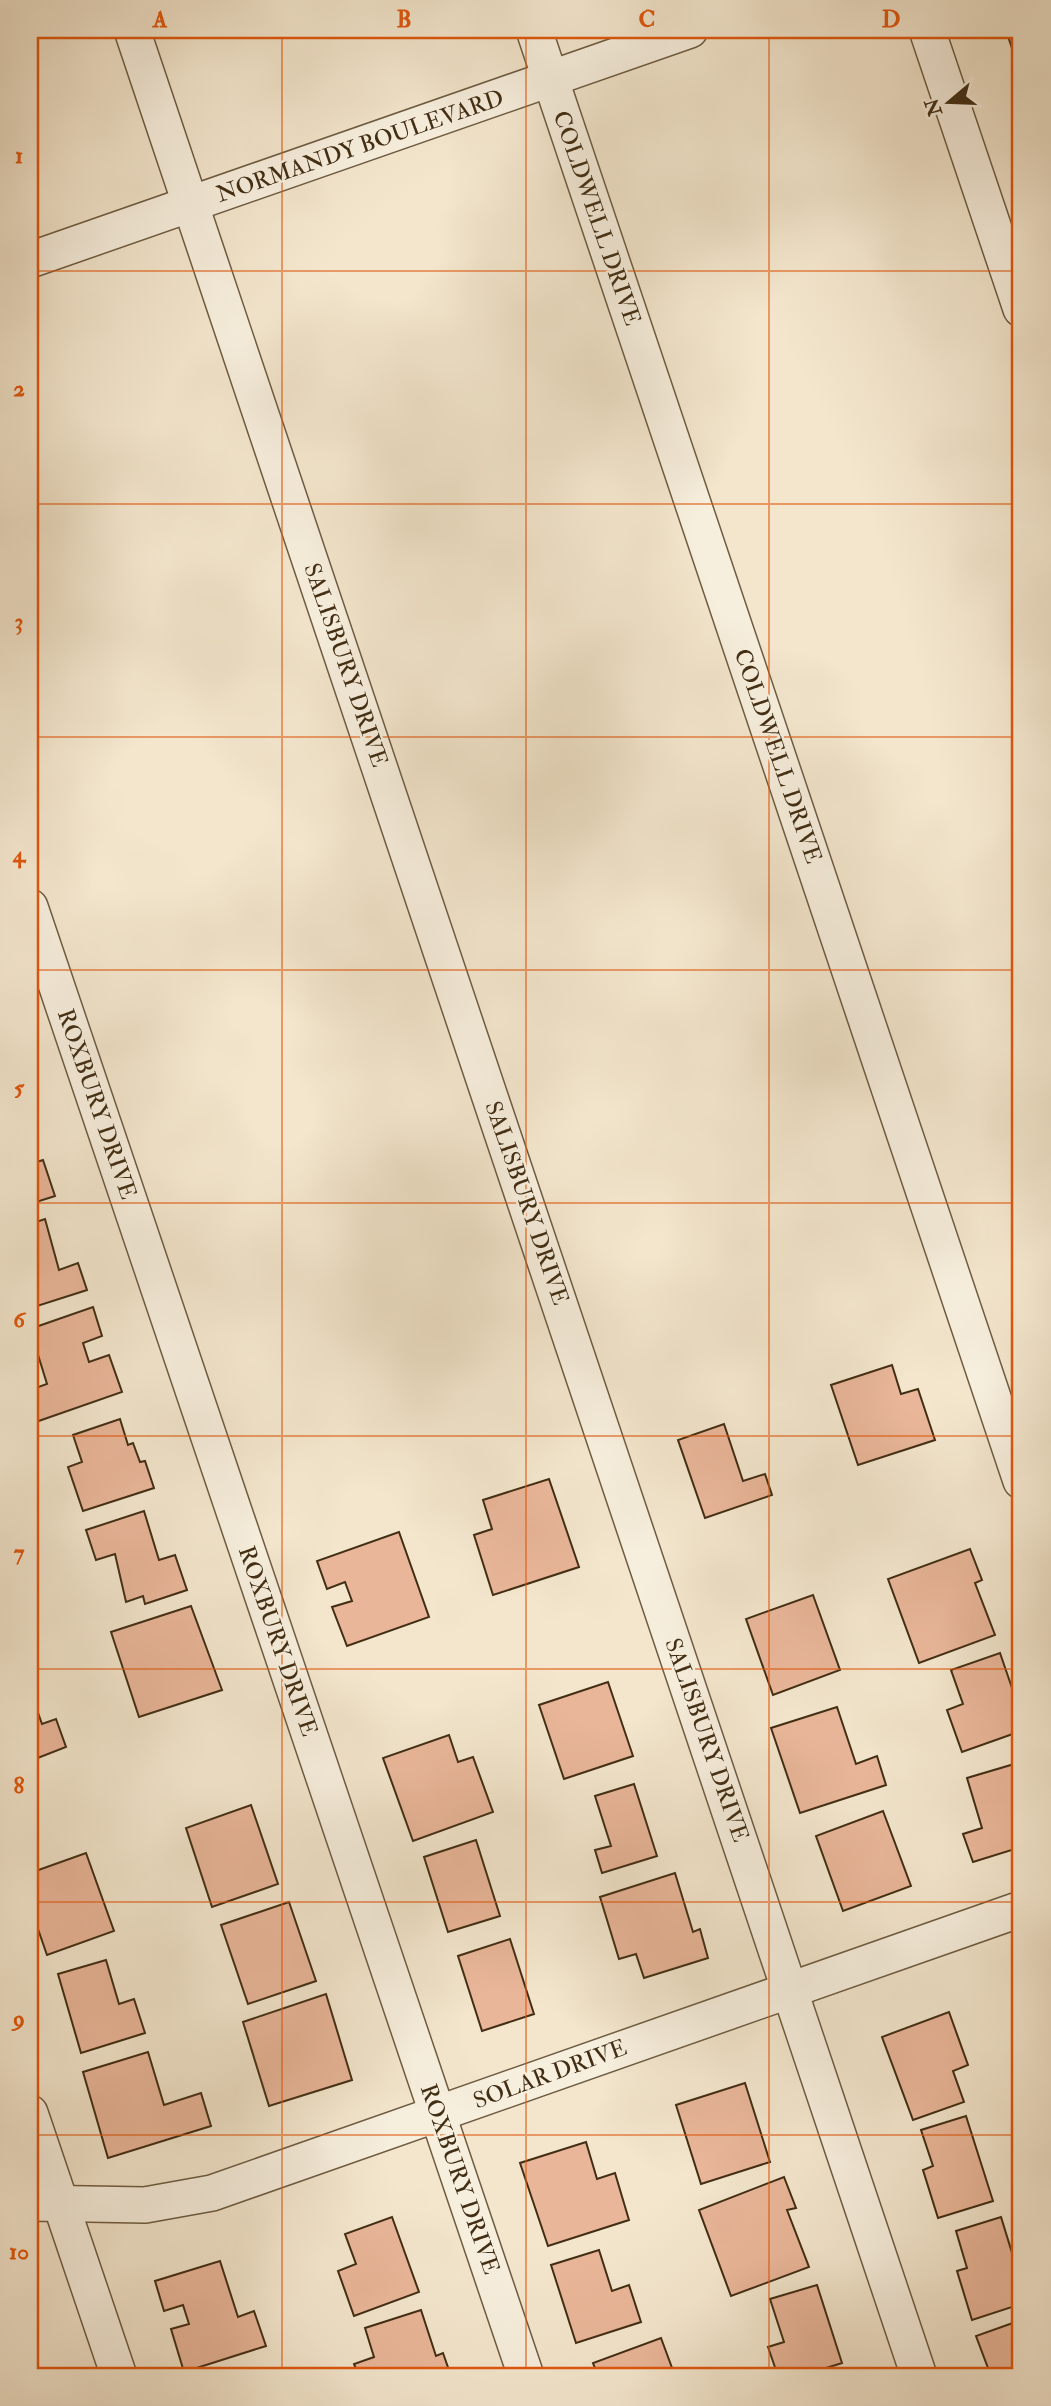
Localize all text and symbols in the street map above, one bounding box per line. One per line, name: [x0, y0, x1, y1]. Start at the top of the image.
text: A: [152, 5, 168, 34]
text: B: [396, 5, 412, 34]
text: C: [639, 5, 655, 34]
text: D: [882, 5, 900, 34]
north arrow: [914, 66, 984, 136]
street label: NORMANDY BOULEVARD: [212, 83, 508, 209]
text: N: [919, 94, 948, 120]
street label: COLDWELL DRIVE: [547, 107, 647, 329]
text: 1: [15, 141, 23, 170]
text: 2: [13, 374, 25, 403]
street label: SALISBURY DRIVE: [297, 559, 395, 771]
text: 3: [15, 607, 23, 636]
street label: COLDWELL DRIVE: [728, 645, 828, 867]
text: 4: [12, 840, 27, 869]
street label: ROXBURY DRIVE: [51, 1005, 143, 1203]
text: 5: [14, 1073, 25, 1102]
street label: SALISBURY DRIVE: [478, 1097, 576, 1309]
text: 6: [13, 1305, 27, 1334]
text: 7: [14, 1538, 25, 1567]
street label: ROXBURY DRIVE: [232, 1542, 324, 1740]
street label: SALISBURY DRIVE: [658, 1634, 756, 1846]
text: 8: [14, 1771, 25, 1800]
text: 9: [11, 2004, 25, 2033]
street label: SOLAR DRIVE: [469, 2033, 631, 2115]
street label: ROXBURY DRIVE: [414, 2080, 506, 2278]
text: 10: [9, 2237, 29, 2266]

